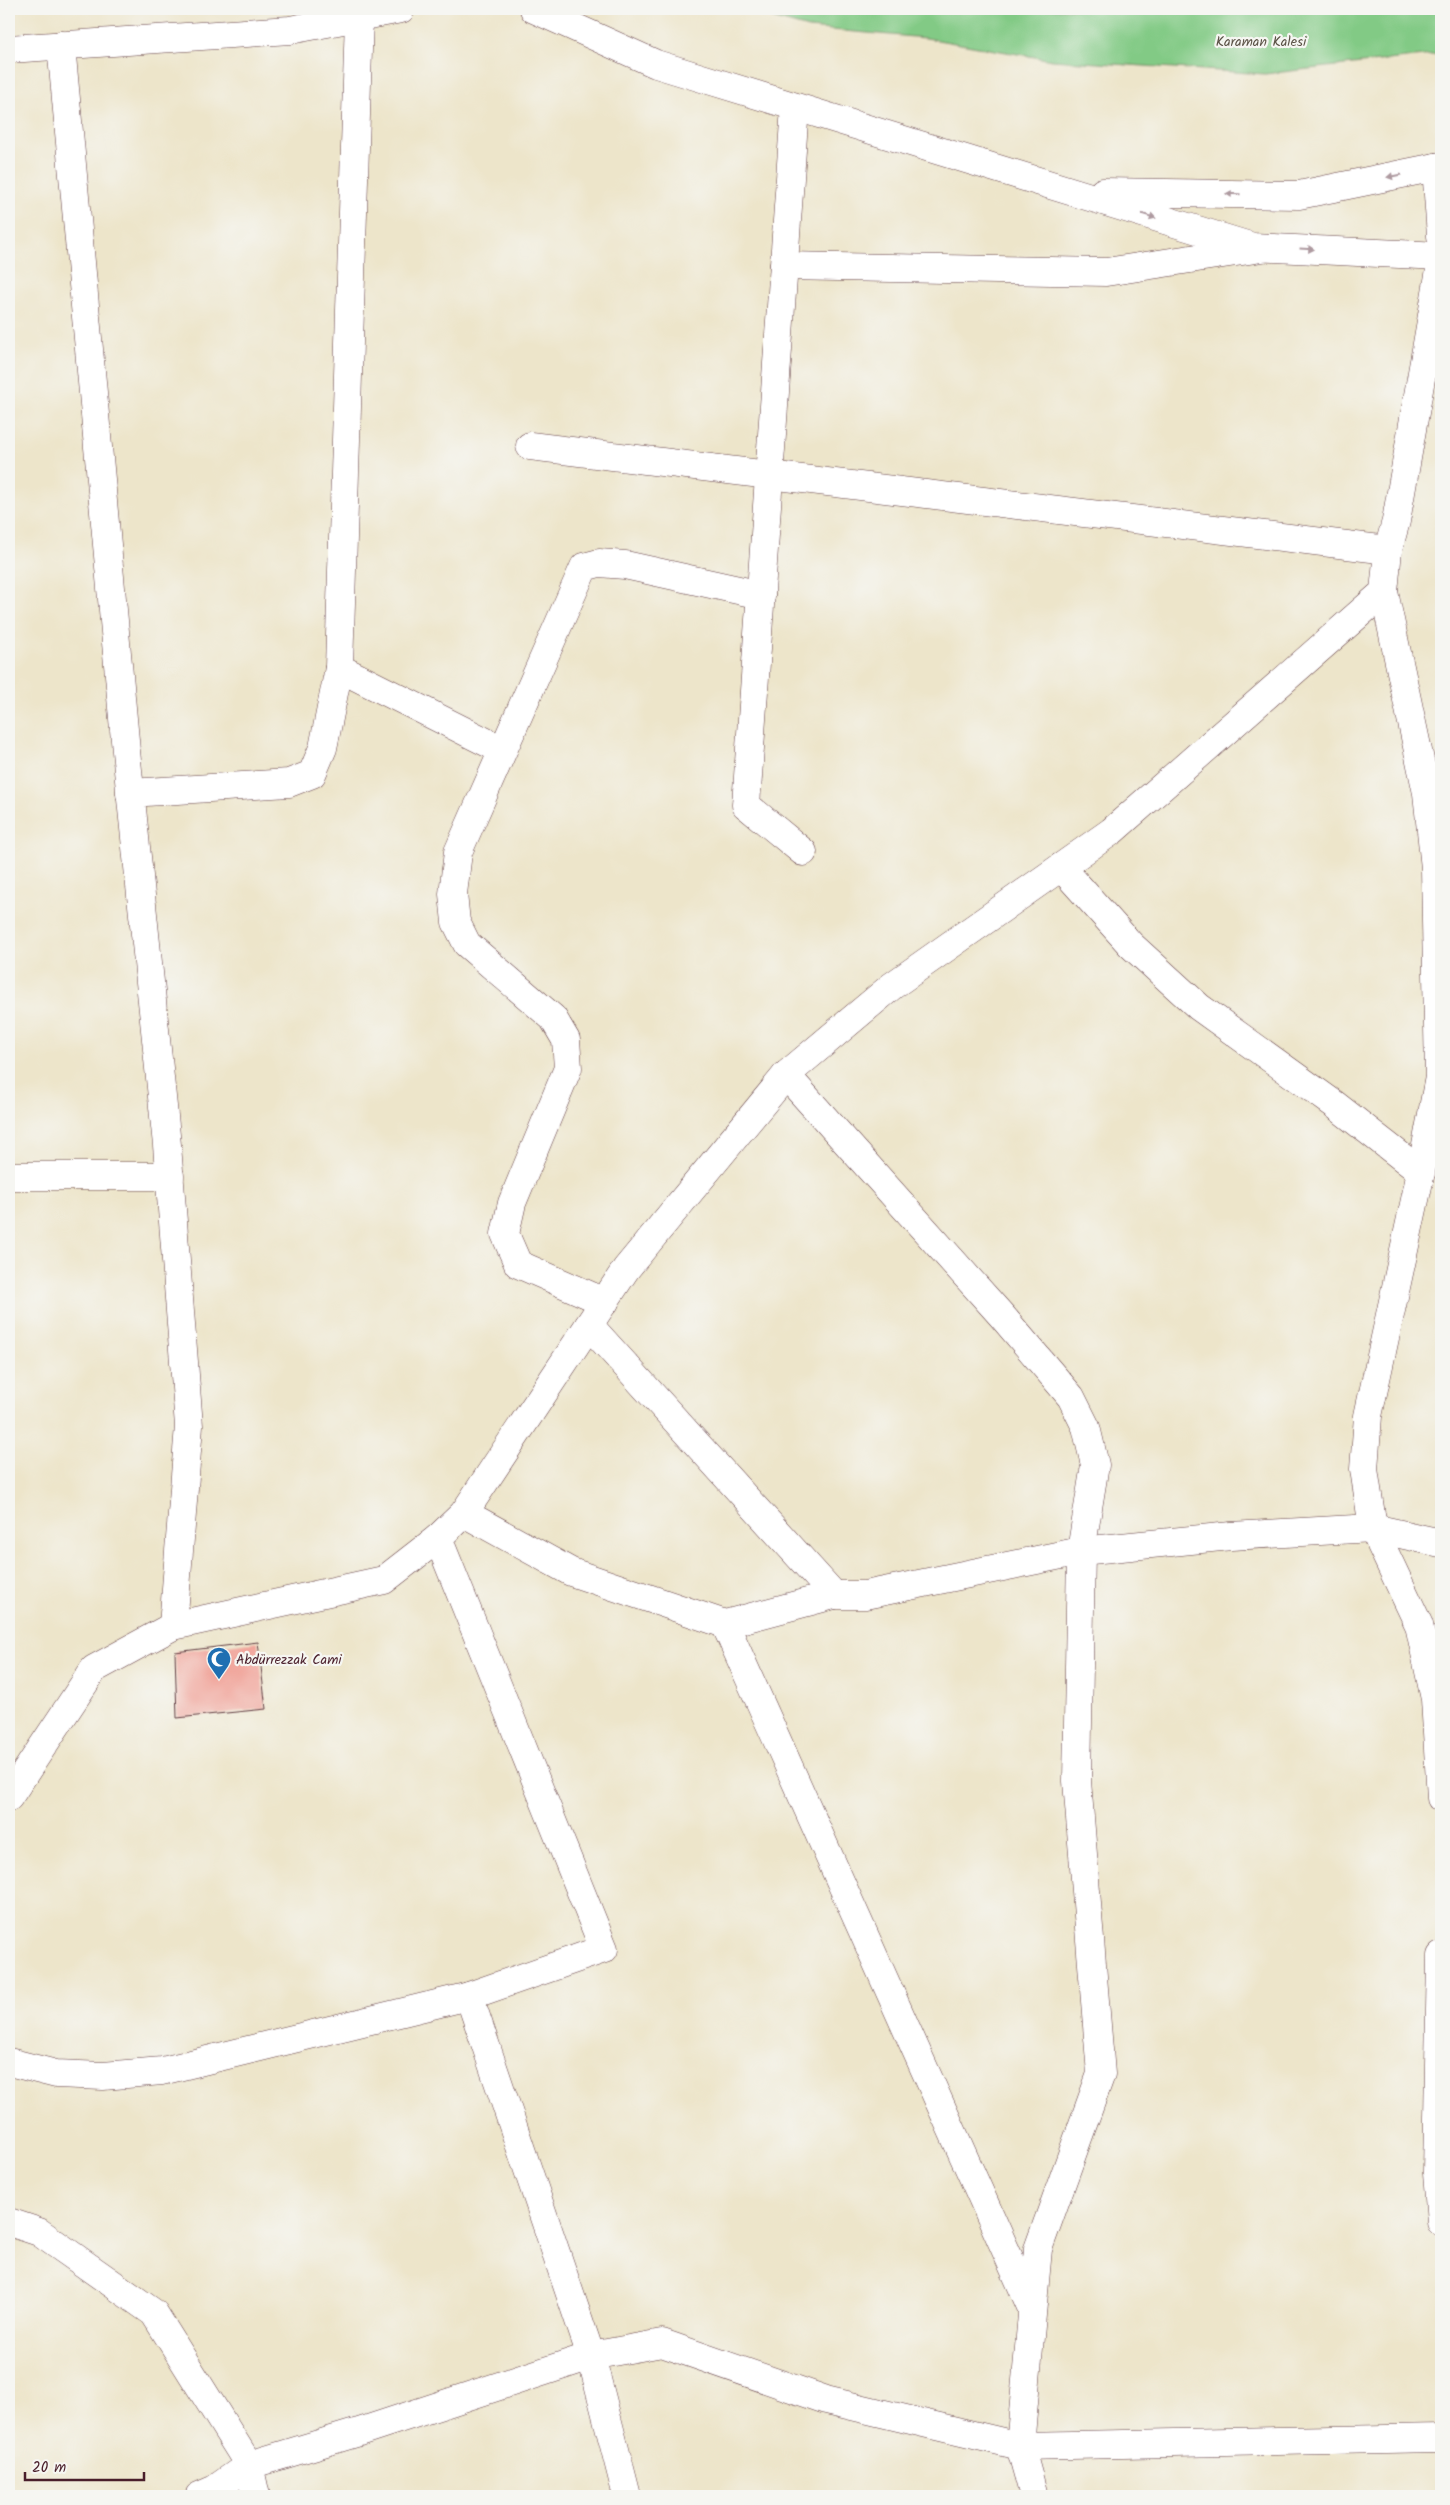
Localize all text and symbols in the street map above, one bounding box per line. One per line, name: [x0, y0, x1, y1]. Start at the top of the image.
park label: Karaman Kalesi: [1216, 31, 1307, 53]
one-way arrow: [1386, 172, 1401, 180]
one-way arrow: [1225, 190, 1241, 198]
one-way arrow: [1142, 212, 1157, 220]
one-way arrow: [1300, 246, 1316, 254]
mosque icon: Abdürrezzak Cami: [206, 1646, 232, 1680]
place label: Abdürrezzak Cami: [236, 1649, 342, 1671]
scale bar: [25, 2450, 144, 2482]
text: 20 m: [32, 2456, 66, 2480]

